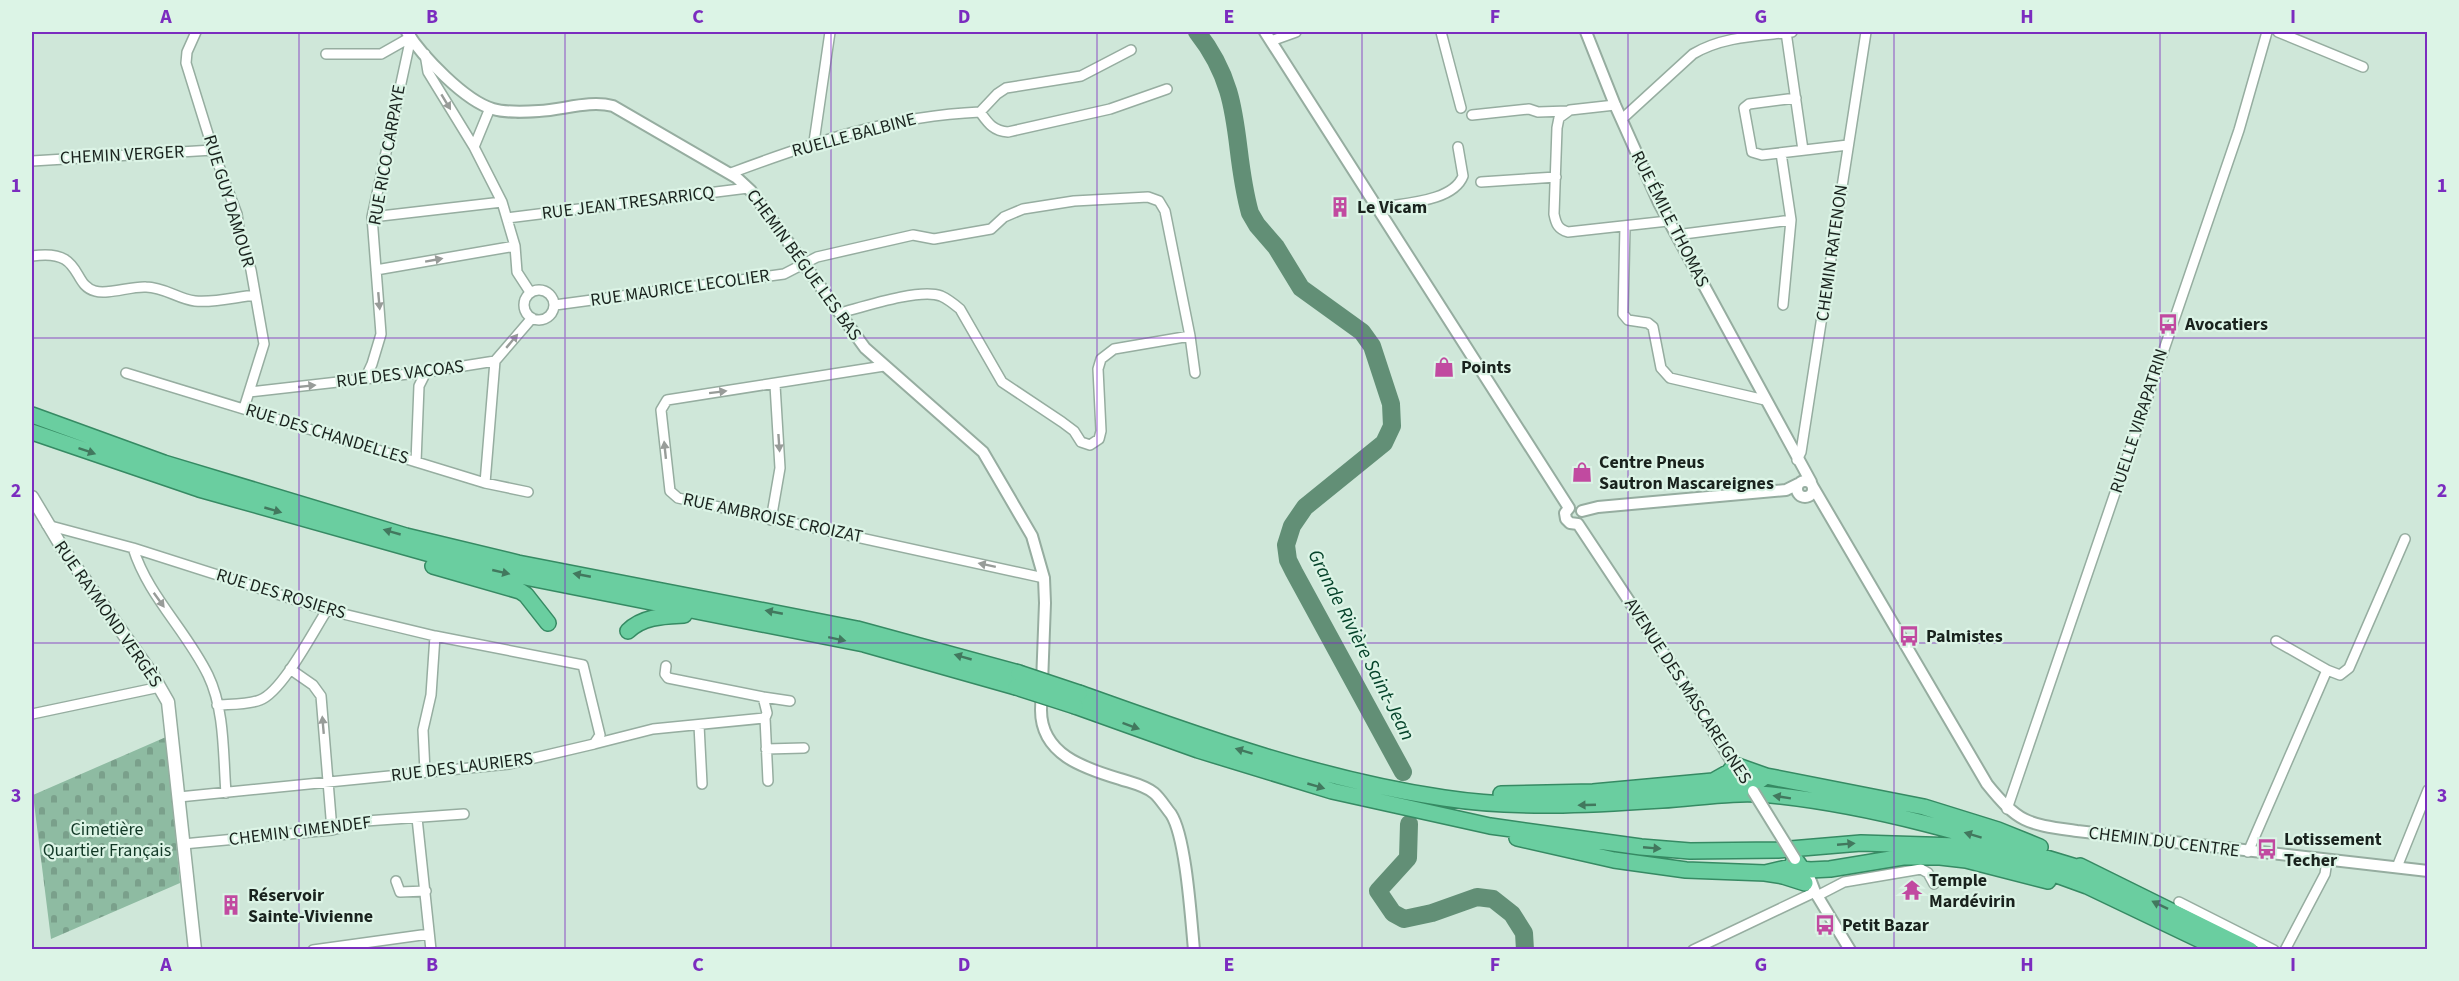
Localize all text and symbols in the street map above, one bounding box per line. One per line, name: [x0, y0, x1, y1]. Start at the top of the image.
text: A: [159, 3, 172, 31]
text: B: [426, 3, 438, 31]
text: C: [692, 3, 704, 31]
text: D: [958, 3, 970, 31]
text: E: [1224, 3, 1234, 31]
text: F: [1490, 3, 1500, 31]
text: G: [1755, 3, 1767, 31]
text: H: [2020, 3, 2034, 31]
text: I: [2290, 3, 2296, 31]
street label: RUE RICO CARPAYE: [362, 83, 412, 227]
one-way arrow: [441, 94, 451, 111]
street label: RUELLE BALBINE: [789, 106, 919, 164]
street label: RUE GUY DAMOUR: [197, 132, 261, 270]
street label: CHEMIN VERGER: [59, 139, 185, 171]
street label: RUE ÉMILE THOMAS: [1625, 147, 1715, 291]
text: 1: [11, 172, 21, 200]
text: 1: [2437, 172, 2447, 200]
street label: RUE JEAN TRESARRICQ: [540, 180, 716, 226]
street label: CHEMIN RATENON: [1810, 183, 1854, 323]
street label: CHEMIN BÉGUE LES BAS: [740, 184, 868, 346]
building icon: Le Vicam: [1328, 195, 1352, 219]
place label: Le Vicam: [1357, 195, 1427, 220]
one-way arrow: [425, 256, 444, 265]
street label: RUE MAURICE LECOLIER: [589, 263, 771, 313]
one-way arrow: [374, 292, 384, 311]
bus stop icon: Avocatiers: [2156, 312, 2180, 336]
place label: Avocatiers: [2184, 312, 2268, 337]
one-way arrow: [505, 334, 518, 349]
street label: RUELLE VIRAPATRIN: [2104, 346, 2174, 496]
street label: RUE DES VACOAS: [335, 354, 465, 394]
shop icon: Points: [1432, 355, 1456, 379]
place label: Points: [1461, 355, 1511, 380]
one-way arrow: [298, 381, 317, 390]
one-way arrow: [708, 387, 727, 396]
street label: RUE DES CHANDELLES: [242, 397, 412, 471]
one-way arrow: [774, 434, 783, 453]
one-way arrow: [661, 441, 670, 460]
one-way arrow: [78, 446, 96, 456]
place label: Centre Pneus Sautron Mascareignes: [1599, 450, 1774, 496]
shop icon: Centre Pneus Sautron Mascareignes: [1570, 460, 1594, 484]
text: 2: [11, 477, 21, 505]
text: 2: [2437, 477, 2447, 505]
street label: RUE AMBROISE CROIZAT: [681, 487, 866, 549]
one-way arrow: [264, 506, 282, 515]
one-way arrow: [383, 527, 401, 536]
street label: RUE RAYMOND VERGÈS: [48, 536, 168, 692]
water label: Grande Rivière Saint-Jean: [1301, 545, 1421, 745]
one-way arrow: [977, 560, 996, 569]
street label: RUE DES ROSIERS: [213, 562, 349, 626]
one-way arrow: [492, 567, 511, 577]
one-way arrow: [572, 570, 591, 579]
one-way arrow: [153, 591, 165, 607]
street label: AVENUE DES MASCAREIGNES: [1618, 593, 1758, 789]
one-way arrow: [764, 607, 783, 616]
bus stop icon: Palmistes: [1897, 624, 1921, 648]
place label: Palmistes: [1926, 624, 2003, 649]
one-way arrow: [828, 635, 847, 644]
one-way arrow: [954, 652, 972, 661]
one-way arrow: [318, 716, 328, 735]
one-way arrow: [1122, 721, 1140, 731]
street label: RUE DES LAURIERS: [390, 746, 534, 788]
one-way arrow: [1235, 746, 1253, 755]
text: 3: [11, 782, 21, 810]
one-way arrow: [1307, 782, 1325, 791]
text: 3: [2437, 782, 2447, 810]
one-way arrow: [1772, 792, 1791, 801]
one-way arrow: [1578, 800, 1597, 810]
street label: CHEMIN CIMENDEF: [227, 810, 373, 852]
park label: Cimetière Quartier Français: [43, 817, 171, 863]
street label: CHEMIN DU CENTRE: [2087, 820, 2241, 864]
place label: Lotissement Techer: [2284, 827, 2382, 873]
one-way arrow: [1964, 830, 1982, 840]
bus stop icon: Lotissement Techer: [2255, 837, 2279, 861]
one-way arrow: [1837, 839, 1856, 849]
one-way arrow: [1642, 843, 1661, 852]
place label: Temple Mardévirin: [1929, 868, 2016, 914]
temple icon: Temple Mardévirin: [1900, 878, 1924, 902]
place label: Réservoir Sainte-Vivienne: [248, 883, 373, 929]
building icon: Réservoir Sainte-Vivienne: [219, 893, 243, 917]
one-way arrow: [2151, 901, 2168, 910]
bus stop icon: Petit Bazar: [1813, 913, 1837, 937]
place label: Petit Bazar: [1842, 913, 1930, 938]
text: A: [159, 951, 172, 979]
text: B: [426, 951, 438, 979]
text: C: [692, 951, 704, 979]
text: D: [958, 951, 970, 979]
text: E: [1224, 951, 1234, 979]
text: F: [1490, 951, 1500, 979]
text: G: [1755, 951, 1767, 979]
text: H: [2020, 951, 2034, 979]
text: I: [2290, 951, 2296, 979]

